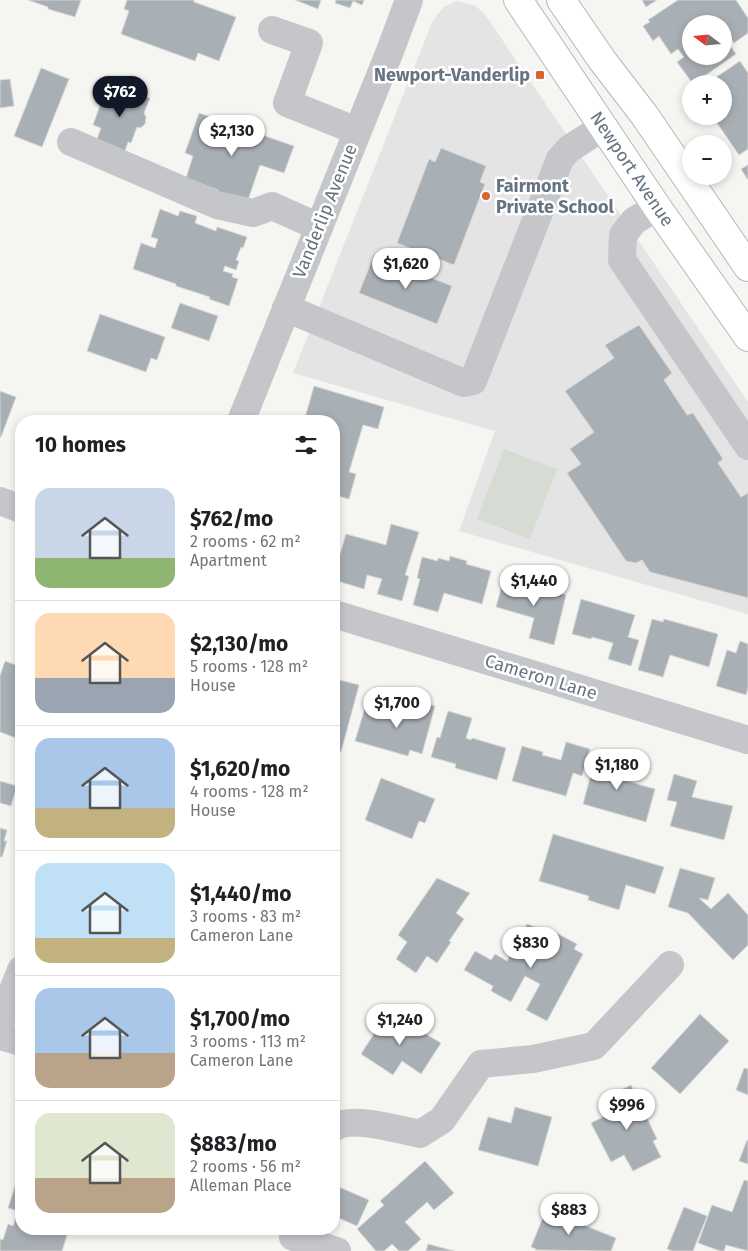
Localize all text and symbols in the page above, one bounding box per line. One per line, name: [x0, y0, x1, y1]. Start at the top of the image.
north arrow: [682, 15, 732, 65]
map controls: [682, 15, 732, 185]
place label: Newport-Vanderlip: [374, 64, 530, 86]
marker: Newport-Vanderlip: [534, 69, 546, 81]
button: +: [682, 75, 732, 125]
pin: $762: [90, 76, 150, 118]
text: $762: [104, 82, 136, 101]
street label: Newport Avenue: [585, 107, 679, 231]
pin: $2,130: [191, 114, 273, 157]
text: $2,130: [210, 121, 254, 140]
button: −: [682, 135, 732, 185]
street label: Vanderlip Avenue: [288, 141, 362, 281]
place label: Fairmont Private School: [496, 175, 615, 218]
marker: Fairmont Private School: [480, 190, 492, 202]
pin: $1,620: [365, 248, 447, 290]
text: $1,620: [383, 254, 429, 273]
icon: filters: [292, 431, 320, 459]
text: 10 homes: [35, 432, 126, 458]
text: $762/mo: [190, 506, 273, 532]
icon: home: [75, 508, 135, 568]
text: 2 rooms · 62 m²: [190, 532, 301, 551]
text: Apartment: [190, 551, 267, 570]
pin: $1,440: [493, 564, 575, 607]
text: $1,440: [511, 571, 557, 590]
text: $2,130/mo: [190, 631, 288, 657]
icon: home: [75, 633, 135, 693]
street label: Cameron Lane: [482, 650, 600, 704]
text: 5 rooms · 128 m²: [190, 657, 308, 676]
text: House: [190, 676, 236, 695]
pin: $1,700: [356, 686, 438, 729]
text: $1,700: [374, 693, 420, 712]
pin: $1,180: [576, 748, 658, 791]
text: $1,180: [595, 755, 639, 774]
text: $1,620/mo: [190, 756, 290, 782]
icon: home: [75, 758, 135, 818]
text: 4 rooms · 128 m²: [190, 782, 309, 801]
text: House: [190, 801, 236, 820]
text: $1,440/mo: [190, 881, 291, 907]
icon: home: [75, 883, 135, 943]
text: 3 rooms · 83 m²: [190, 907, 301, 926]
text: Cameron Lane: [190, 926, 293, 945]
pin: $830: [501, 926, 561, 969]
text: $830: [513, 933, 549, 952]
pin: $1,240: [359, 1004, 441, 1046]
text: $1,700/mo: [190, 1006, 290, 1032]
icon: home: [75, 1008, 135, 1068]
text: $1,240: [377, 1010, 423, 1029]
text: 3 rooms · 113 m²: [190, 1032, 306, 1051]
text: Cameron Lane: [190, 1051, 293, 1070]
pin: $996: [597, 1088, 657, 1131]
text: $996: [609, 1095, 645, 1114]
text: $883/mo: [190, 1131, 277, 1157]
icon: home: [75, 1133, 135, 1193]
text: 2 rooms · 56 m²: [190, 1157, 301, 1176]
text: Alleman Place: [190, 1176, 292, 1195]
pin: $883: [539, 1194, 599, 1236]
text: $883: [551, 1200, 587, 1219]

